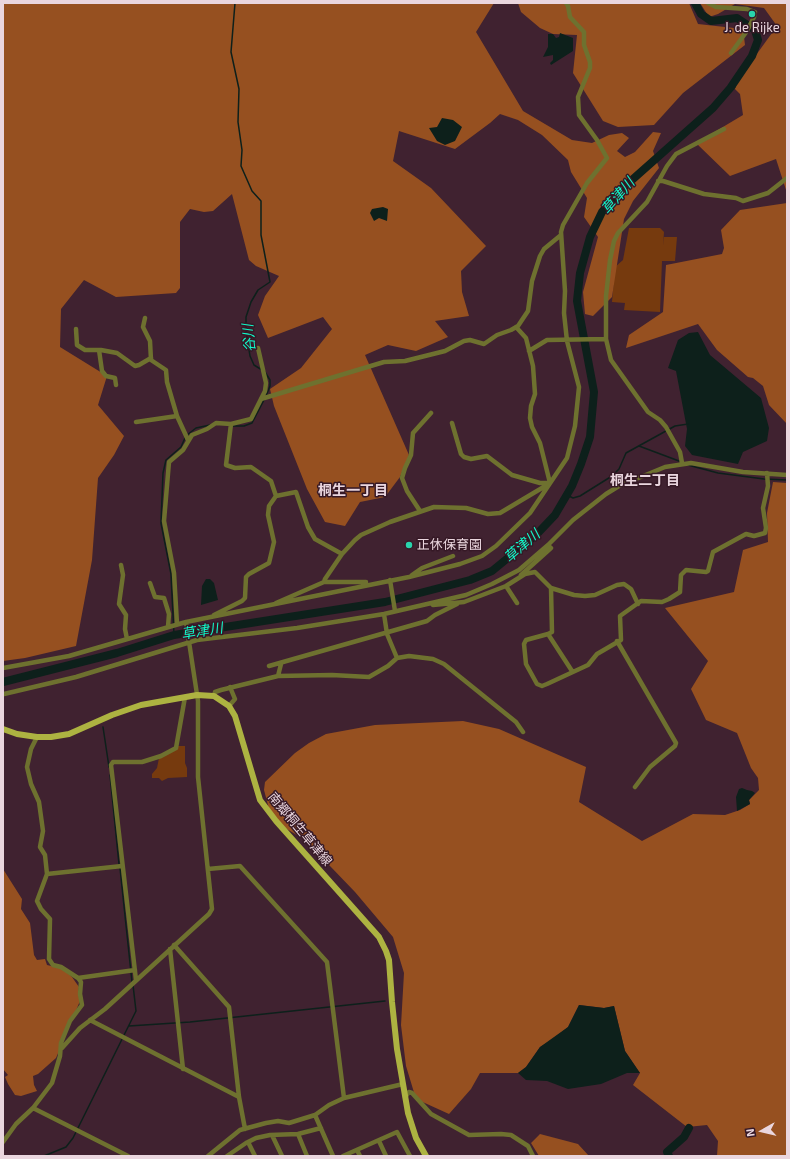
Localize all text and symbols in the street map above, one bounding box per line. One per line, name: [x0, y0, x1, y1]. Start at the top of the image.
marker: J. de Rijke: [747, 9, 757, 19]
place label: J. de Rijke: [724, 20, 780, 36]
water label: 草津川: [598, 175, 638, 217]
water label: 谷川: [239, 323, 259, 353]
district label: 桐生二丁目: [610, 472, 680, 488]
district label: 桐生一丁目: [318, 482, 388, 498]
water label: 草津川: [501, 526, 543, 566]
place label: 正休保育園: [417, 537, 482, 553]
marker: 正休保育園: [404, 540, 414, 550]
water label: 草津川: [180, 619, 224, 643]
street label: 南郷桐生草津線: [265, 789, 335, 869]
north arrow: [742, 1111, 782, 1151]
text: N: [743, 1128, 757, 1138]

